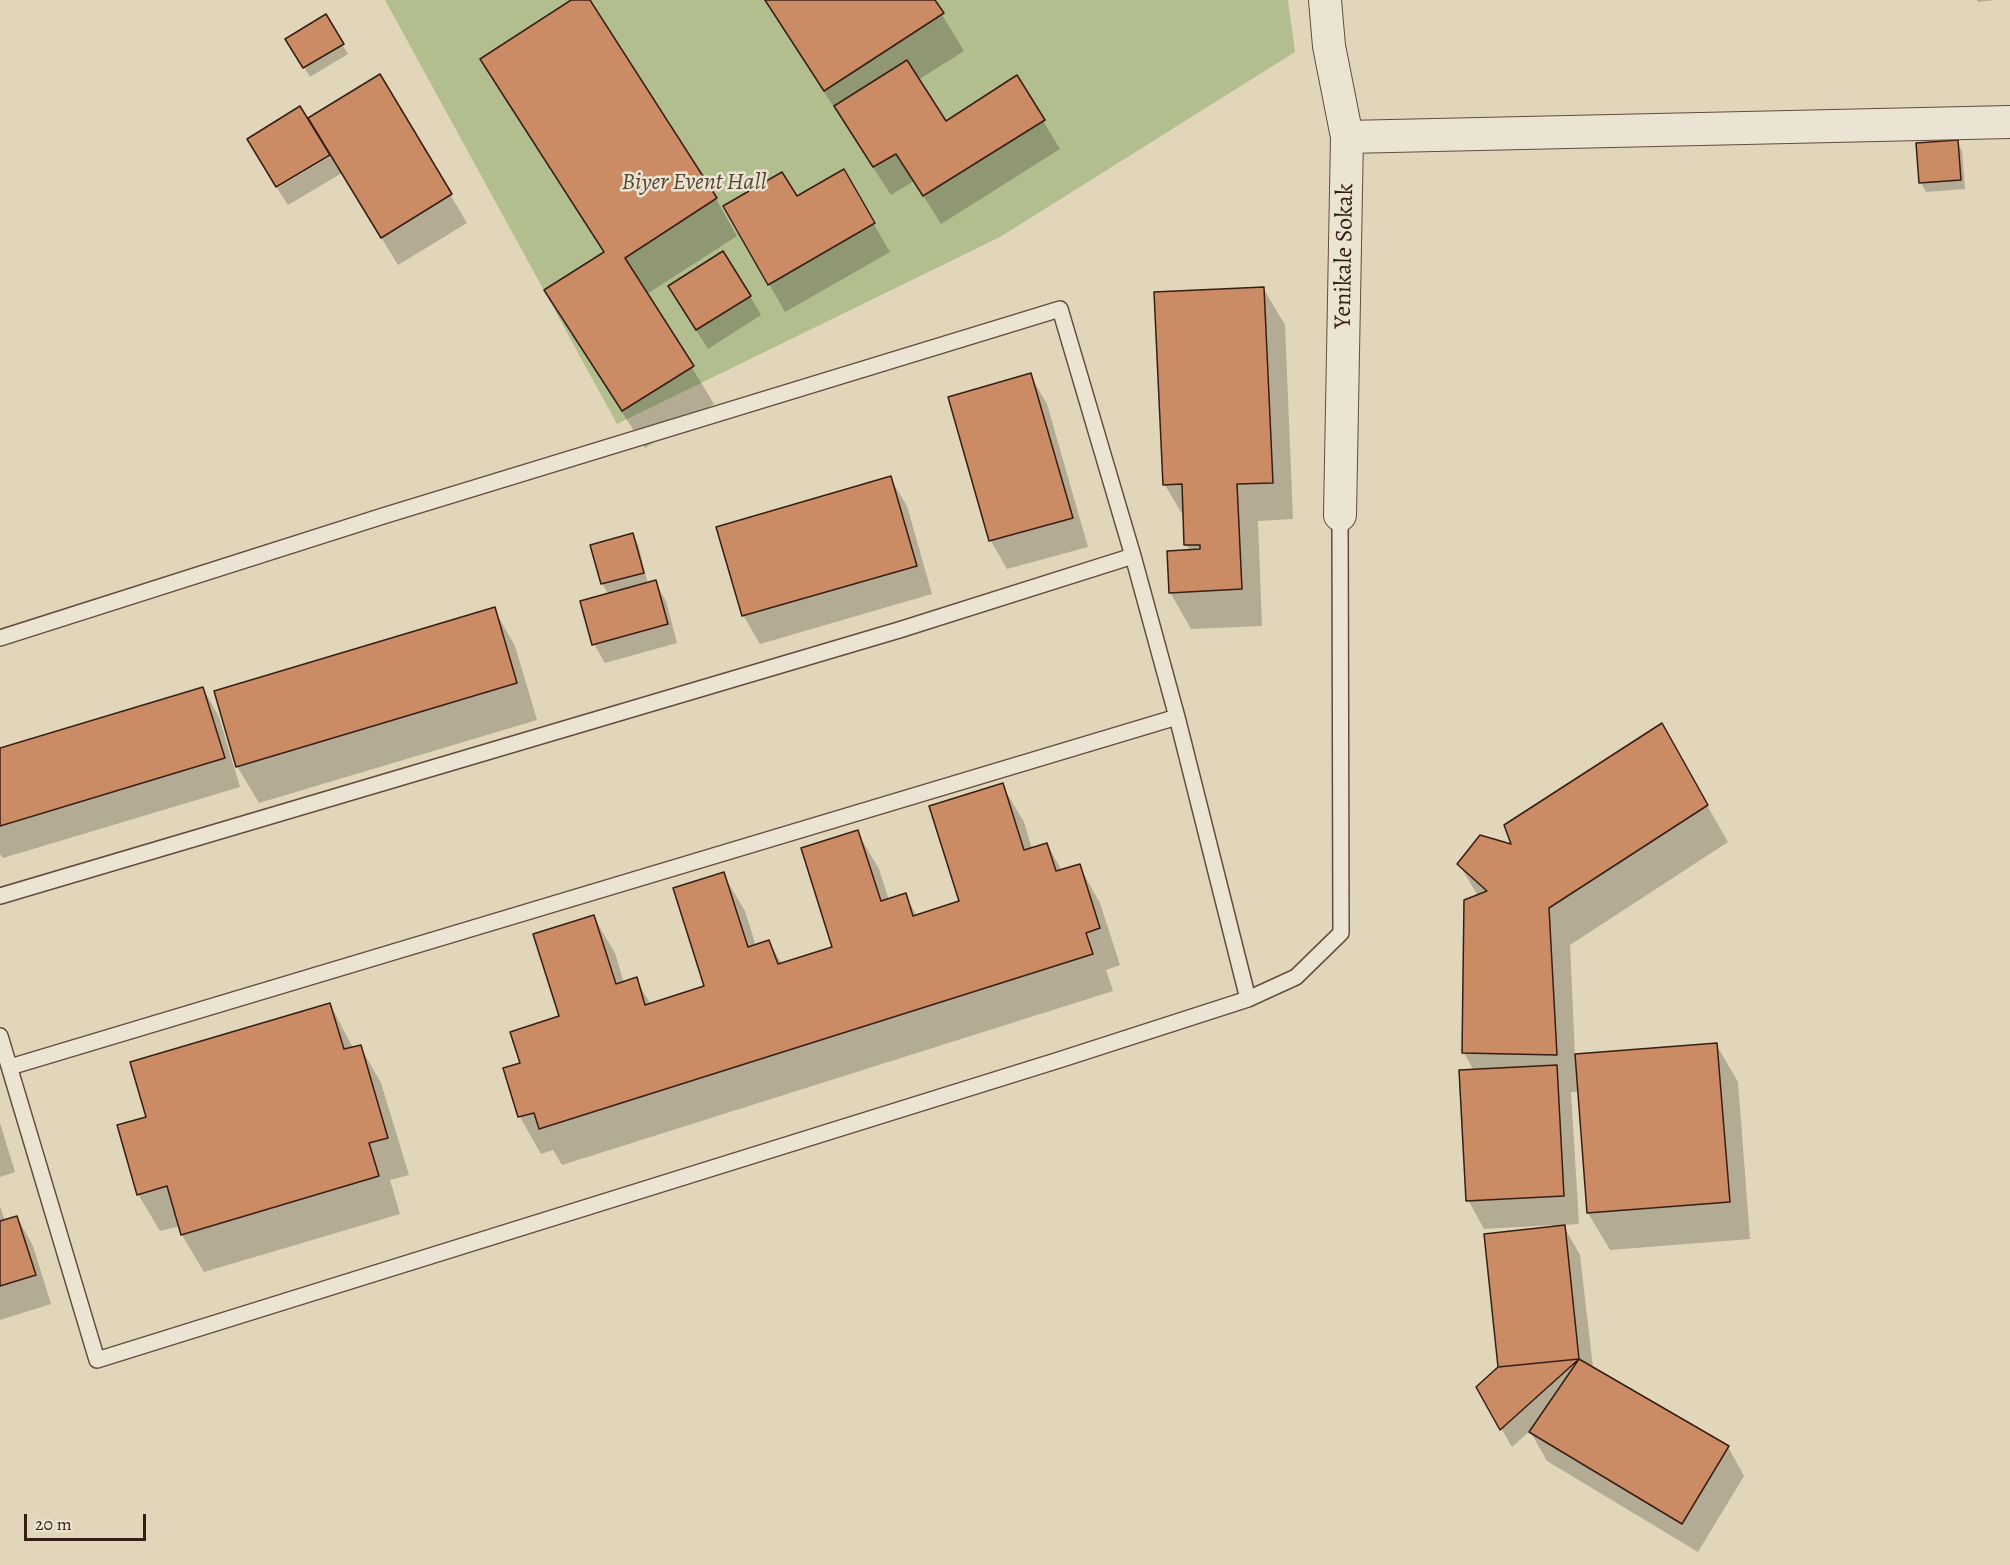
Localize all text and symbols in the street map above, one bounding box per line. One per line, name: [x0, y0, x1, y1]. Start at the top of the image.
park label: Biyer Event Hall: [622, 169, 766, 197]
street label: Yenikale Sokak: [1329, 183, 1361, 329]
scale bar: [27, 1502, 148, 1540]
text: 20 m: [35, 1512, 72, 1536]

